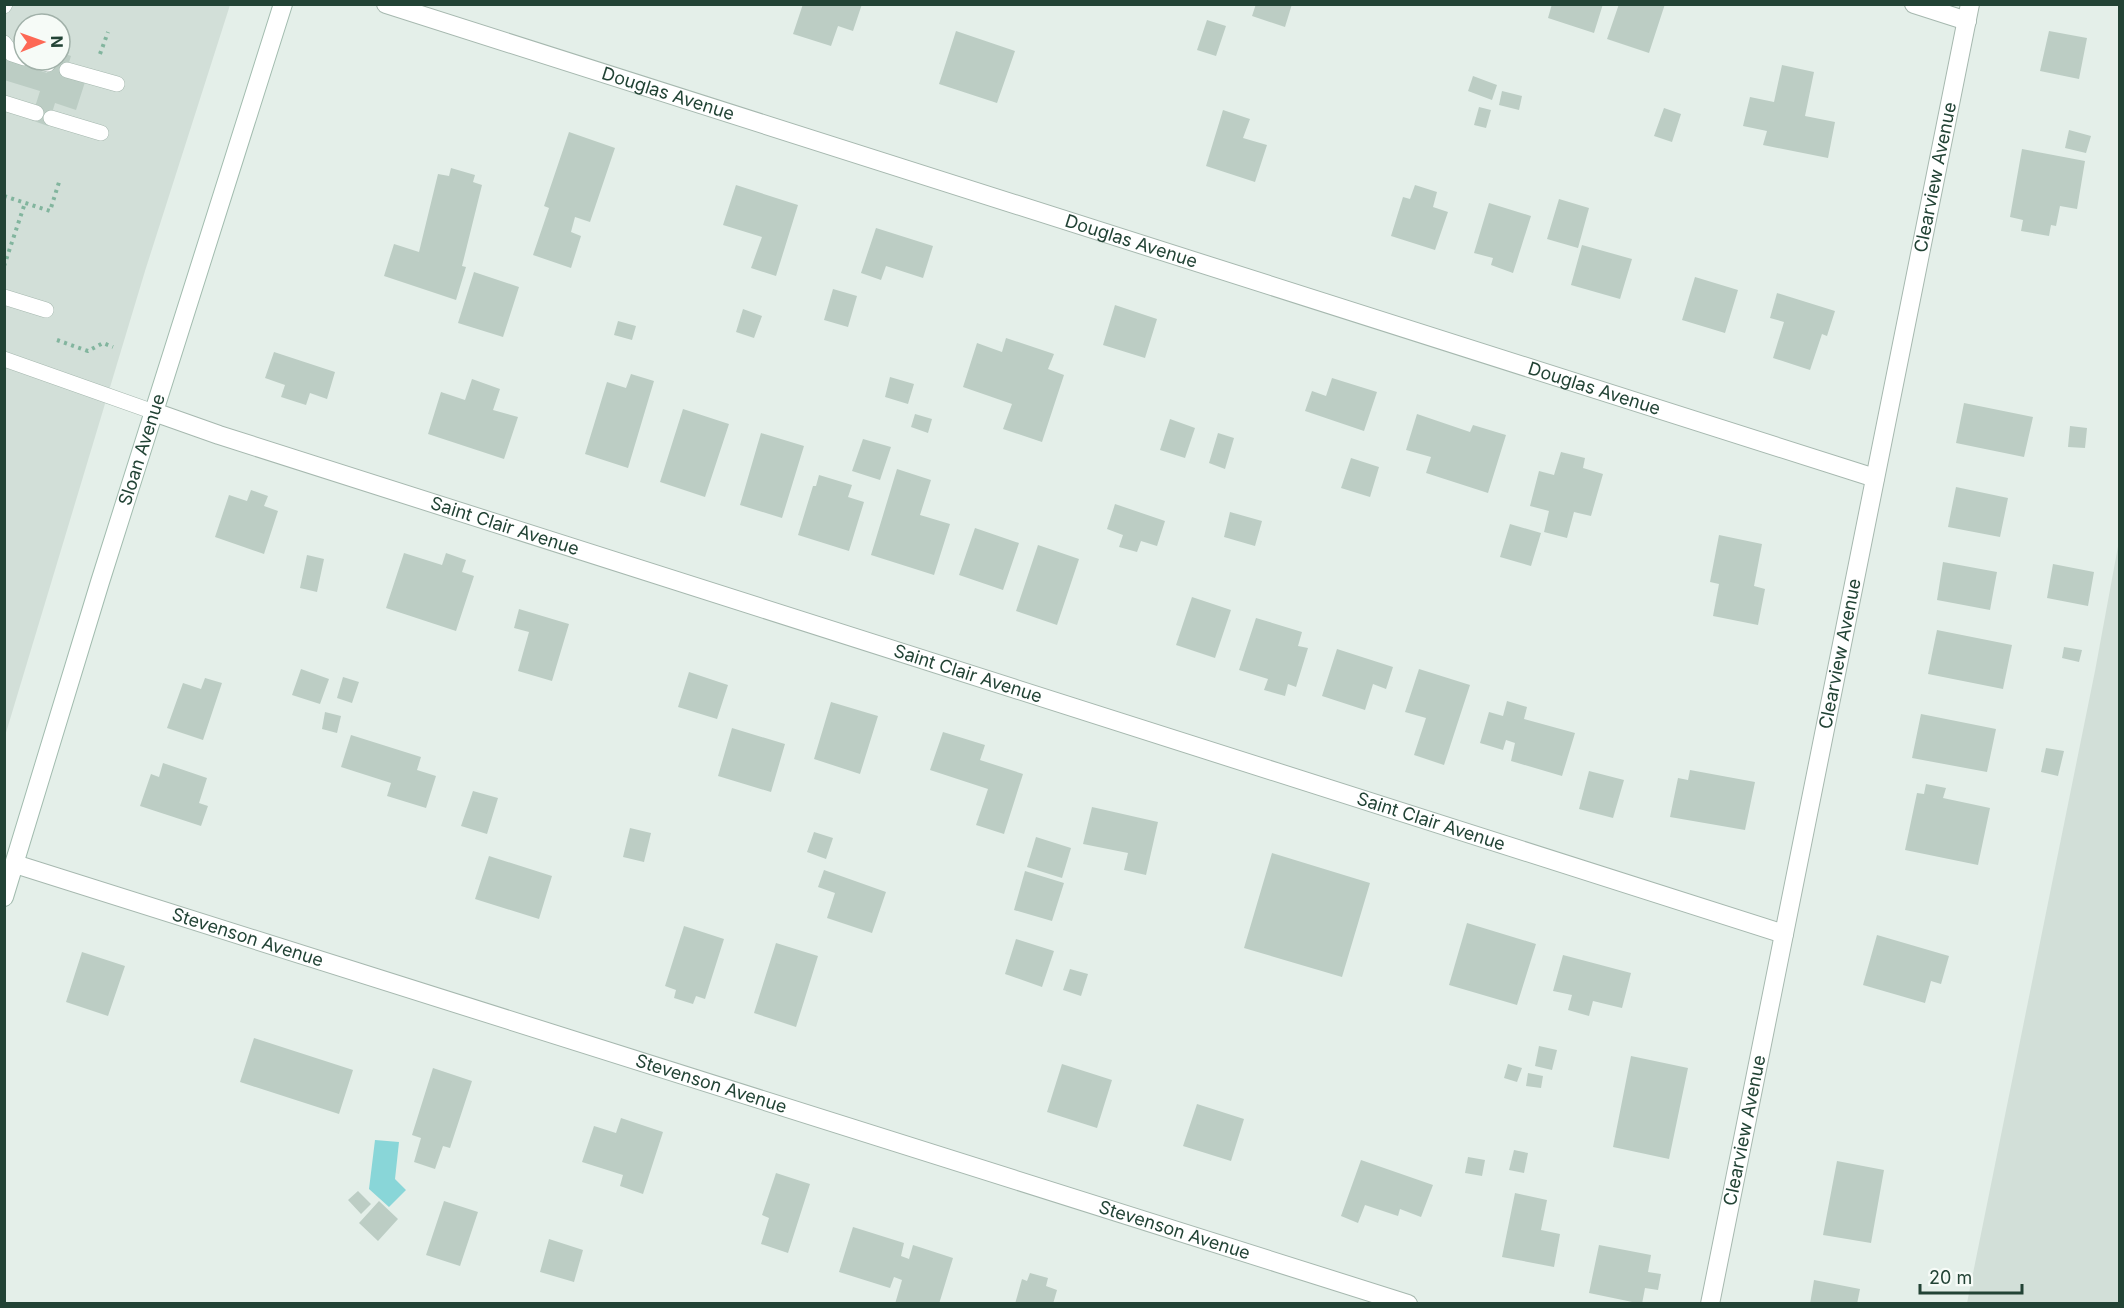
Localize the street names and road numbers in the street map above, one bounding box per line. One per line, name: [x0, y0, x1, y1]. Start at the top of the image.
street label: Douglas Avenue: [599, 62, 737, 124]
street label: Clearview Avenue: [1910, 100, 1960, 254]
street label: Douglas Avenue: [1062, 210, 1200, 272]
street label: Douglas Avenue: [1526, 357, 1663, 419]
street label: Sloan Avenue: [114, 391, 169, 508]
street label: Saint Clair Avenue: [428, 492, 582, 559]
street label: Clearview Avenue: [1814, 577, 1865, 731]
street label: Saint Clair Avenue: [891, 640, 1045, 707]
street label: Saint Clair Avenue: [1354, 787, 1508, 854]
street label: Stevenson Avenue: [170, 903, 326, 971]
street label: Stevenson Avenue: [633, 1050, 790, 1117]
street label: Clearview Avenue: [1719, 1053, 1770, 1207]
street label: Stevenson Avenue: [1096, 1196, 1253, 1264]

